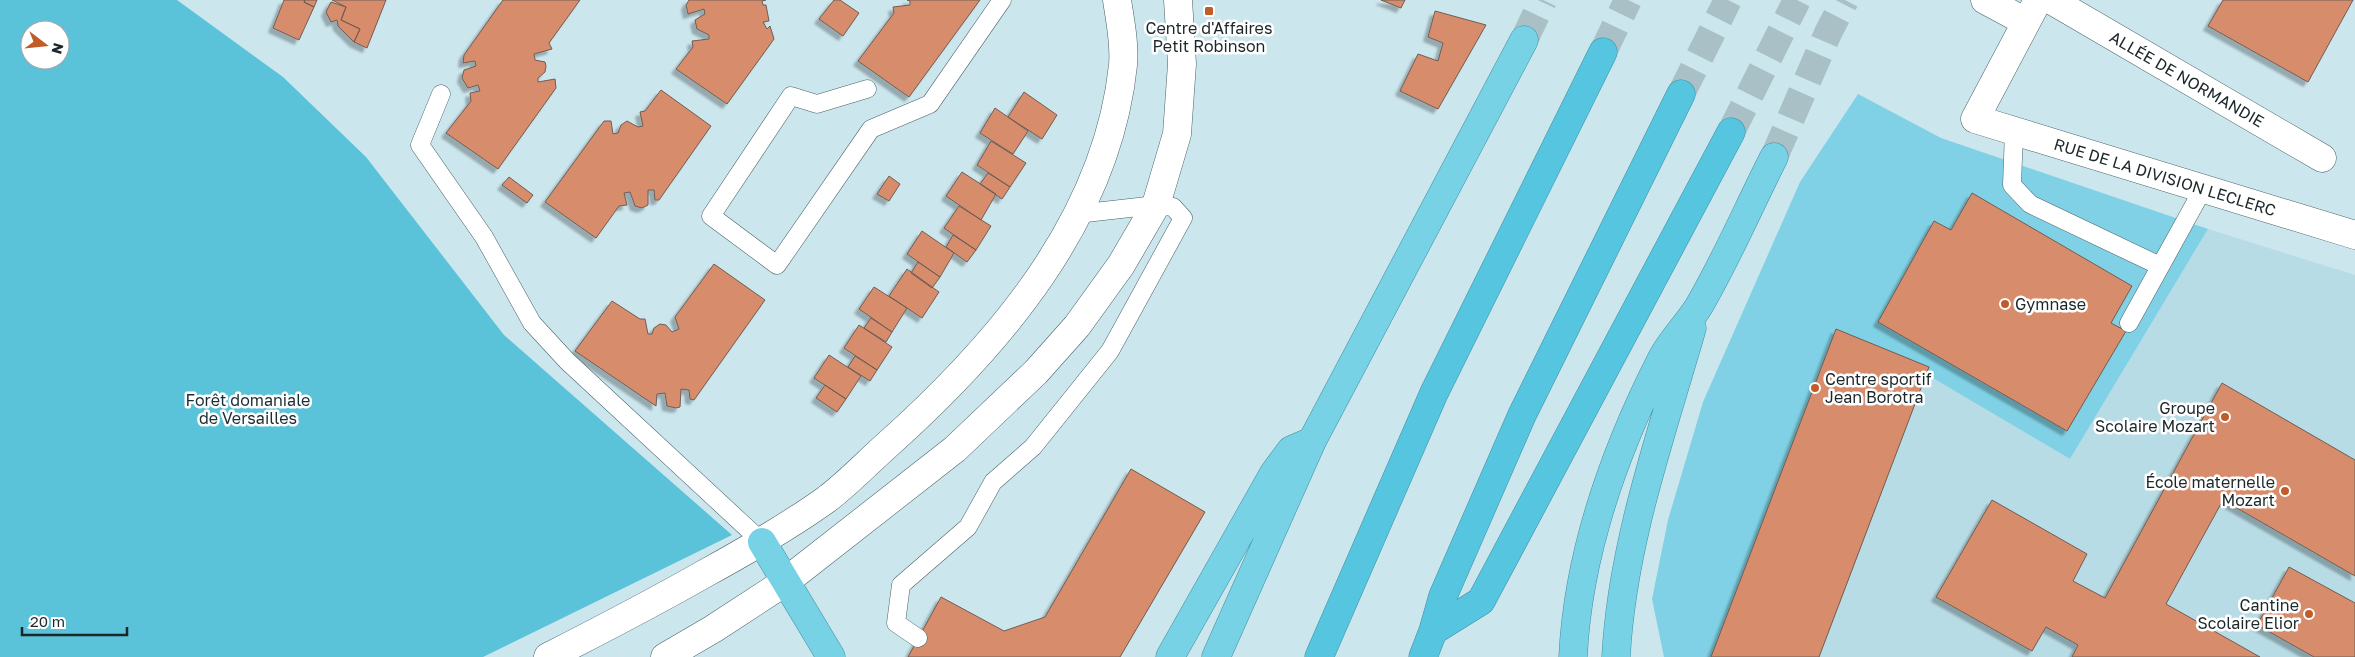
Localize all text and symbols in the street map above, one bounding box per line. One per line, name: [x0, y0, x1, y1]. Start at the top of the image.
marker: Centre d'Affaires Petit Robinson: [1203, 5, 1215, 17]
place label: Centre d'Affaires Petit Robinson: [1146, 18, 1272, 56]
north arrow: [20, 20, 70, 70]
street label: ALLÉE DE NORMANDIE: [2106, 27, 2268, 131]
text: N: [48, 41, 68, 56]
street label: RUE DE LA DIVISION LECLERC: [2052, 134, 2278, 220]
place label: Gymnase: [2015, 294, 2086, 314]
marker: Gymnase: [1999, 298, 2011, 310]
place label: Centre sportif Jean Borotra: [1825, 369, 1932, 407]
marker: Centre sportif Jean Borotra: [1809, 382, 1821, 394]
park label: Forêt domaniale de Versailles: [186, 390, 310, 428]
place label: Groupe Scolaire Mozart: [2095, 398, 2215, 436]
marker: Groupe Scolaire Mozart: [2219, 411, 2231, 423]
place label: École maternelle Mozart: [2145, 472, 2275, 510]
marker: École maternelle Mozart: [2279, 485, 2291, 497]
place label: Cantine Scolaire Elior: [2198, 595, 2299, 633]
scale bar: [22, 604, 128, 636]
marker: Cantine Scolaire Elior: [2303, 608, 2315, 620]
text: 20 m: [30, 612, 65, 630]

